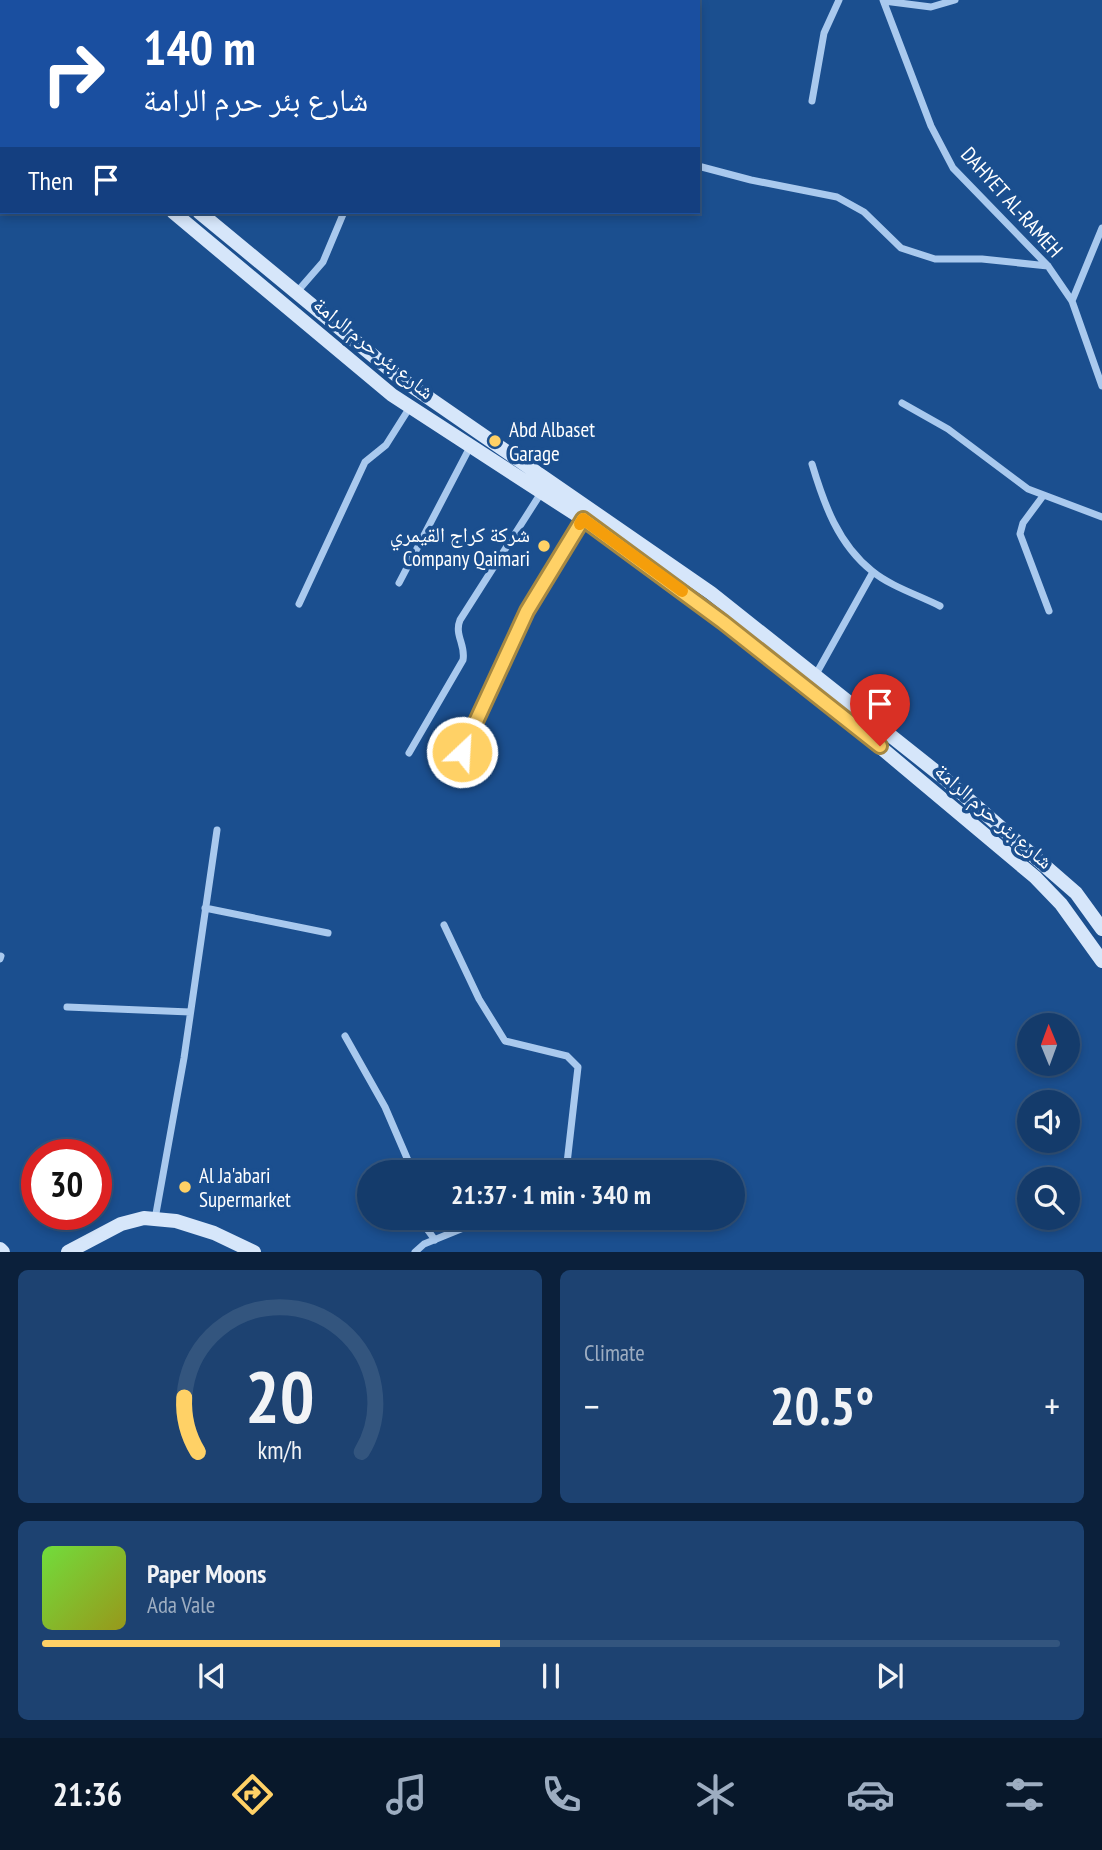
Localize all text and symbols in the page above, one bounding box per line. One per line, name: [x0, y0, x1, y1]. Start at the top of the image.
text: 140 m: [143, 15, 256, 79]
icon: right: [28, 28, 119, 119]
text: شارع بئر حرم الرامة: [143, 78, 368, 120]
street label: DAHYET AL-RAMEH: [955, 141, 1069, 263]
icon: arrive: [87, 161, 125, 199]
text: Then: [28, 164, 73, 197]
street label: شارع بئر حرم الرامة: [307, 291, 440, 406]
place label: Abd Albaset Garage: [509, 416, 595, 467]
marker: Abd Albaset Garage: [487, 433, 503, 449]
place label: شركة كراج القيمري Company Qaimari: [390, 521, 530, 572]
marker: شركة كراج القيمري Company Qaimari: [536, 538, 552, 554]
pin: [850, 674, 910, 746]
icon: arrive: [861, 685, 899, 723]
position arrow: [425, 715, 499, 789]
street label: شارع بئر حرم الرامة: [929, 757, 1059, 875]
north arrow: [1017, 1013, 1080, 1076]
map controls: [1017, 1013, 1080, 1230]
button: sound: [1017, 1090, 1080, 1153]
speed limit sign: 30: [21, 1139, 112, 1230]
place label: Al Ja'abari Supermarket: [199, 1162, 291, 1213]
button: search: [1017, 1167, 1080, 1230]
text: 21:37 · 1 min · 340 m: [451, 1178, 651, 1211]
marker: Al Ja'abari Supermarket: [177, 1179, 193, 1195]
text: Climate: [584, 1338, 645, 1367]
text: 20: [245, 1349, 315, 1443]
text: 20.5°: [770, 1372, 874, 1439]
text: −: [584, 1381, 600, 1430]
text: +: [1044, 1381, 1060, 1430]
text: km/h: [258, 1434, 302, 1466]
text: Paper Moons: [147, 1557, 266, 1590]
text: Ada Vale: [147, 1590, 215, 1619]
icon: previous: [193, 1657, 231, 1695]
icon: pause: [532, 1657, 570, 1695]
icon: next: [871, 1657, 909, 1695]
icon: directions: [228, 1770, 277, 1819]
icon: music: [382, 1770, 431, 1819]
icon: phone: [537, 1770, 586, 1819]
icon: climate: [691, 1770, 740, 1819]
icon: car: [846, 1770, 895, 1819]
icon: filters: [1000, 1770, 1049, 1819]
text: 21:36: [53, 1773, 122, 1815]

